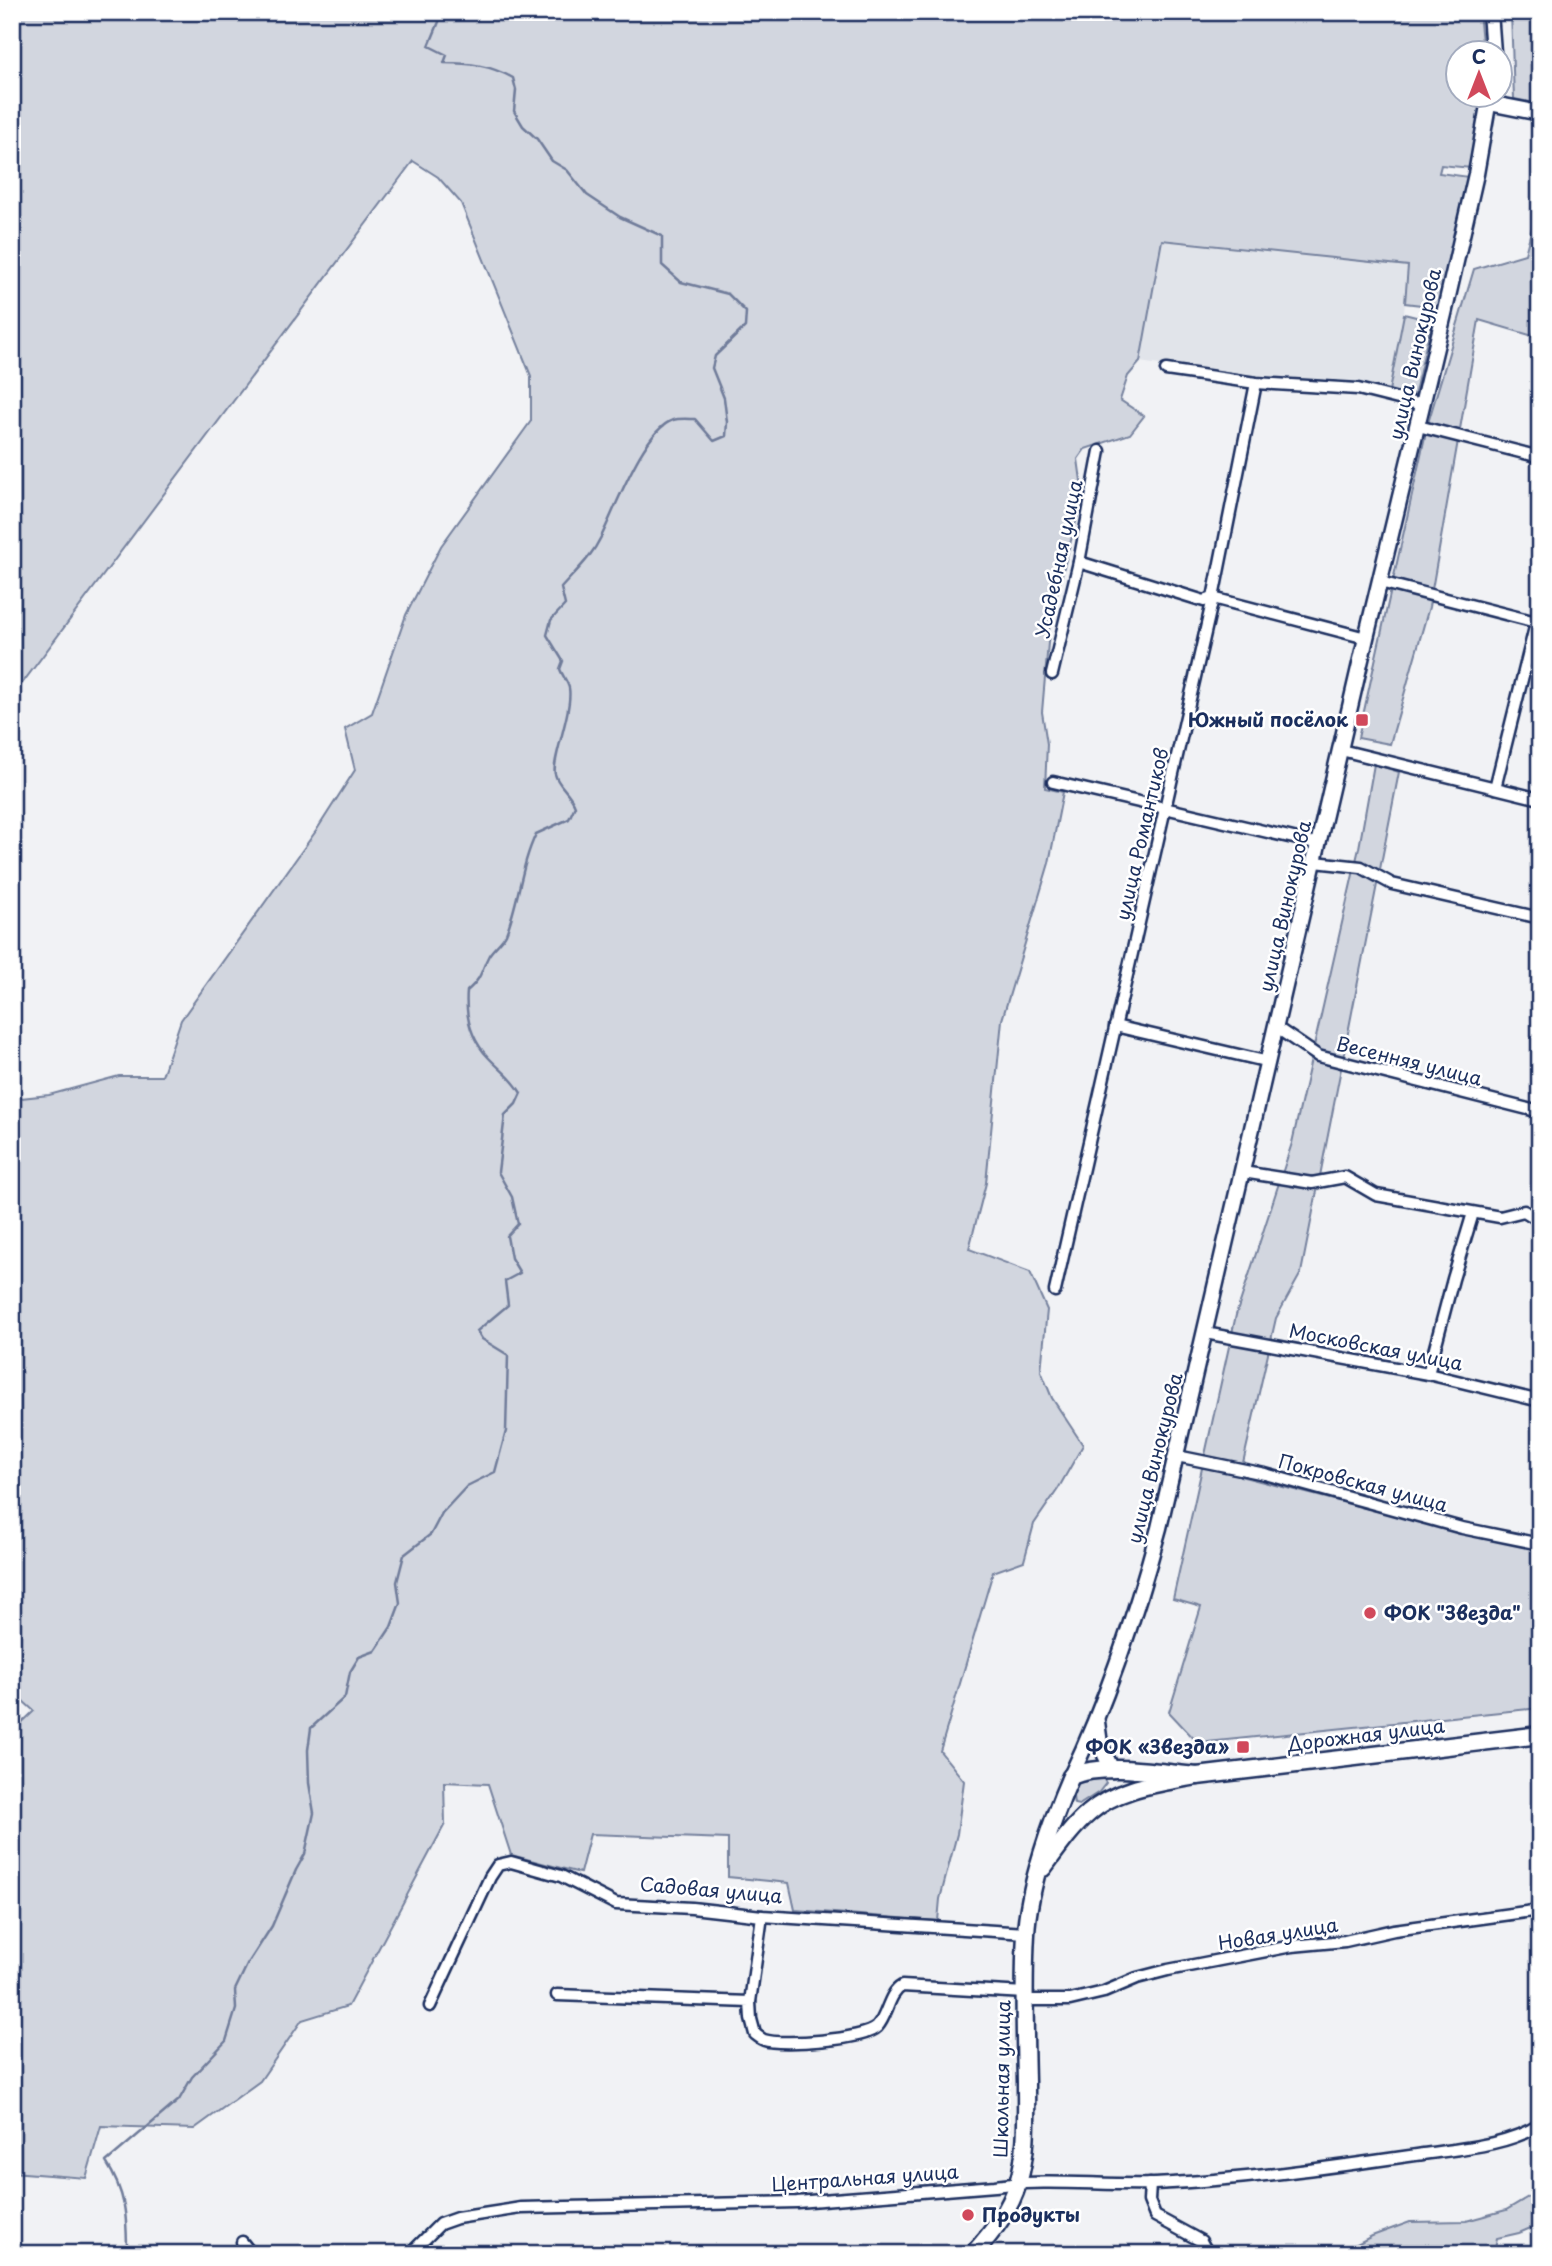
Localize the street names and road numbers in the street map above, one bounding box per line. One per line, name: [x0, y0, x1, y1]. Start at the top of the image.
street label: улица Винокурова: [1381, 265, 1447, 442]
street label: Усадебная улица: [1028, 477, 1088, 641]
street label: улица Романтиков: [1108, 745, 1174, 923]
street label: улица Винокурова: [1251, 817, 1317, 994]
street label: Весенняя улица: [1333, 1028, 1485, 1092]
street label: Московская улица: [1287, 1315, 1466, 1377]
street label: улица Винокурова: [1119, 1369, 1189, 1546]
street label: Покровская улица: [1275, 1446, 1451, 1518]
street label: Дорожная улица: [1285, 1710, 1446, 1758]
street label: Садовая улица: [639, 1869, 784, 1909]
street label: Новая улица: [1216, 1910, 1340, 1956]
street label: Школьная улица: [986, 2000, 1016, 2158]
street label: Центральная улица: [770, 2156, 959, 2198]

